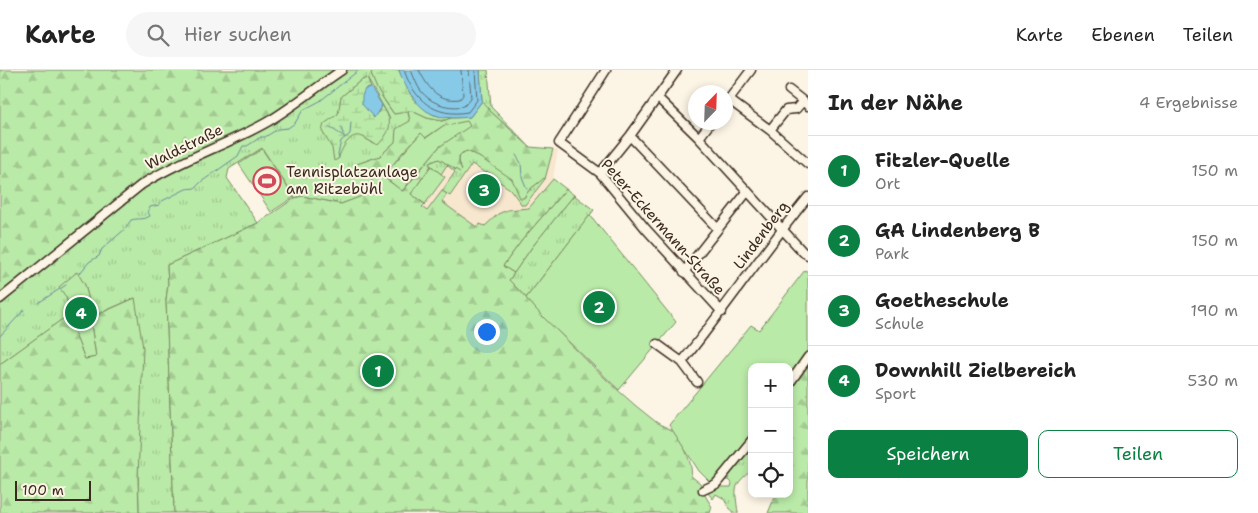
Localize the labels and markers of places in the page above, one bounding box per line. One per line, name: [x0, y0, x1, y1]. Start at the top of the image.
place label: Tennisplatzanlage am Ritzebühl: [286, 162, 418, 199]
sports icon: Tennisplatzanlage am Ritzebühl: [252, 166, 282, 196]
pin: 3: [468, 171, 500, 209]
pin: 2: [583, 288, 615, 326]
pin: 4: [65, 294, 97, 332]
pin: 1: [362, 352, 394, 390]

